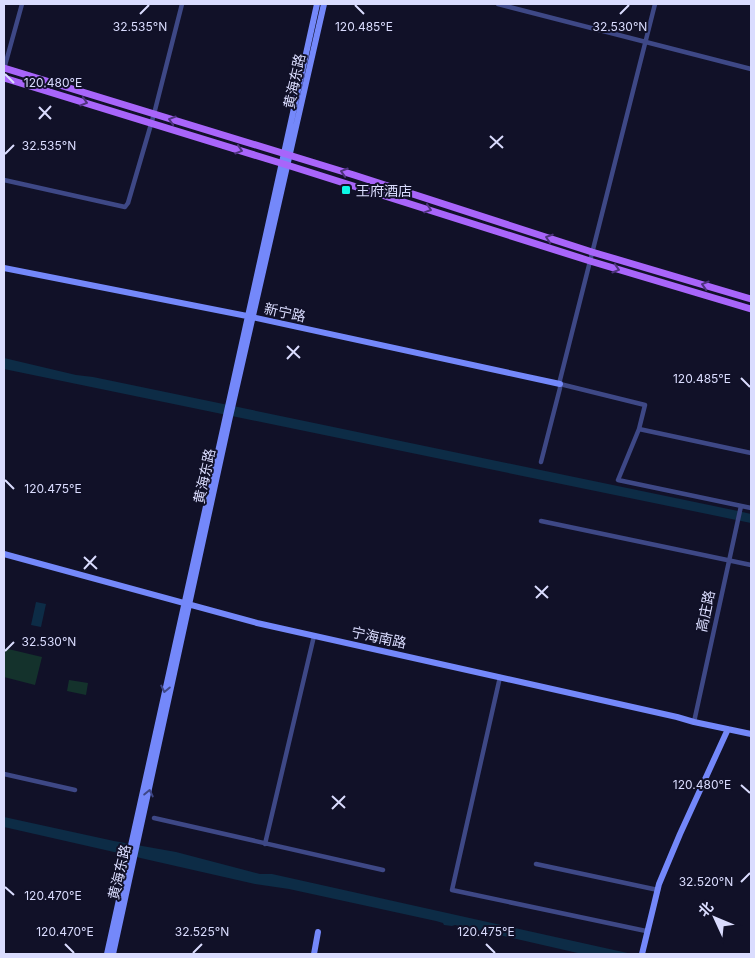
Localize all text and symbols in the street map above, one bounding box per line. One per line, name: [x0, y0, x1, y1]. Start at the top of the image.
text: 32.535°N: [113, 19, 167, 34]
text: 120.485°E: [335, 19, 393, 34]
text: 32.530°N: [593, 19, 647, 34]
street label: 黄海东路: [280, 52, 308, 110]
text: 120.480°E: [24, 75, 82, 90]
one-way arrow: [79, 97, 87, 107]
one-way arrow: [169, 115, 177, 125]
text: 32.535°N: [22, 138, 76, 153]
one-way arrow: [235, 144, 243, 154]
one-way arrow: [341, 168, 349, 178]
place label: 王府酒店: [356, 182, 412, 199]
marker: 王府酒店: [340, 184, 352, 196]
one-way arrow: [423, 204, 431, 214]
one-way arrow: [545, 234, 554, 244]
one-way arrow: [611, 263, 620, 273]
one-way arrow: [701, 281, 709, 291]
street label: 新宁路: [263, 299, 307, 325]
text: 120.485°E: [673, 371, 731, 386]
street label: 黄海东路: [190, 447, 218, 505]
text: 120.475°E: [24, 481, 82, 496]
street label: 高庄路: [692, 589, 718, 633]
street label: 宁海南路: [350, 623, 408, 651]
text: 32.530°N: [22, 634, 76, 649]
one-way arrow: [160, 685, 170, 694]
text: 120.480°E: [673, 777, 731, 792]
one-way arrow: [143, 788, 154, 797]
street label: 黄海东路: [104, 843, 134, 901]
text: 32.520°N: [679, 874, 733, 889]
text: 120.470°E: [24, 888, 82, 903]
north arrow: [690, 893, 740, 943]
text: 北: [694, 898, 716, 920]
text: 120.470°E: [36, 924, 94, 939]
text: 32.525°N: [175, 924, 229, 939]
text: 120.475°E: [457, 924, 515, 939]

